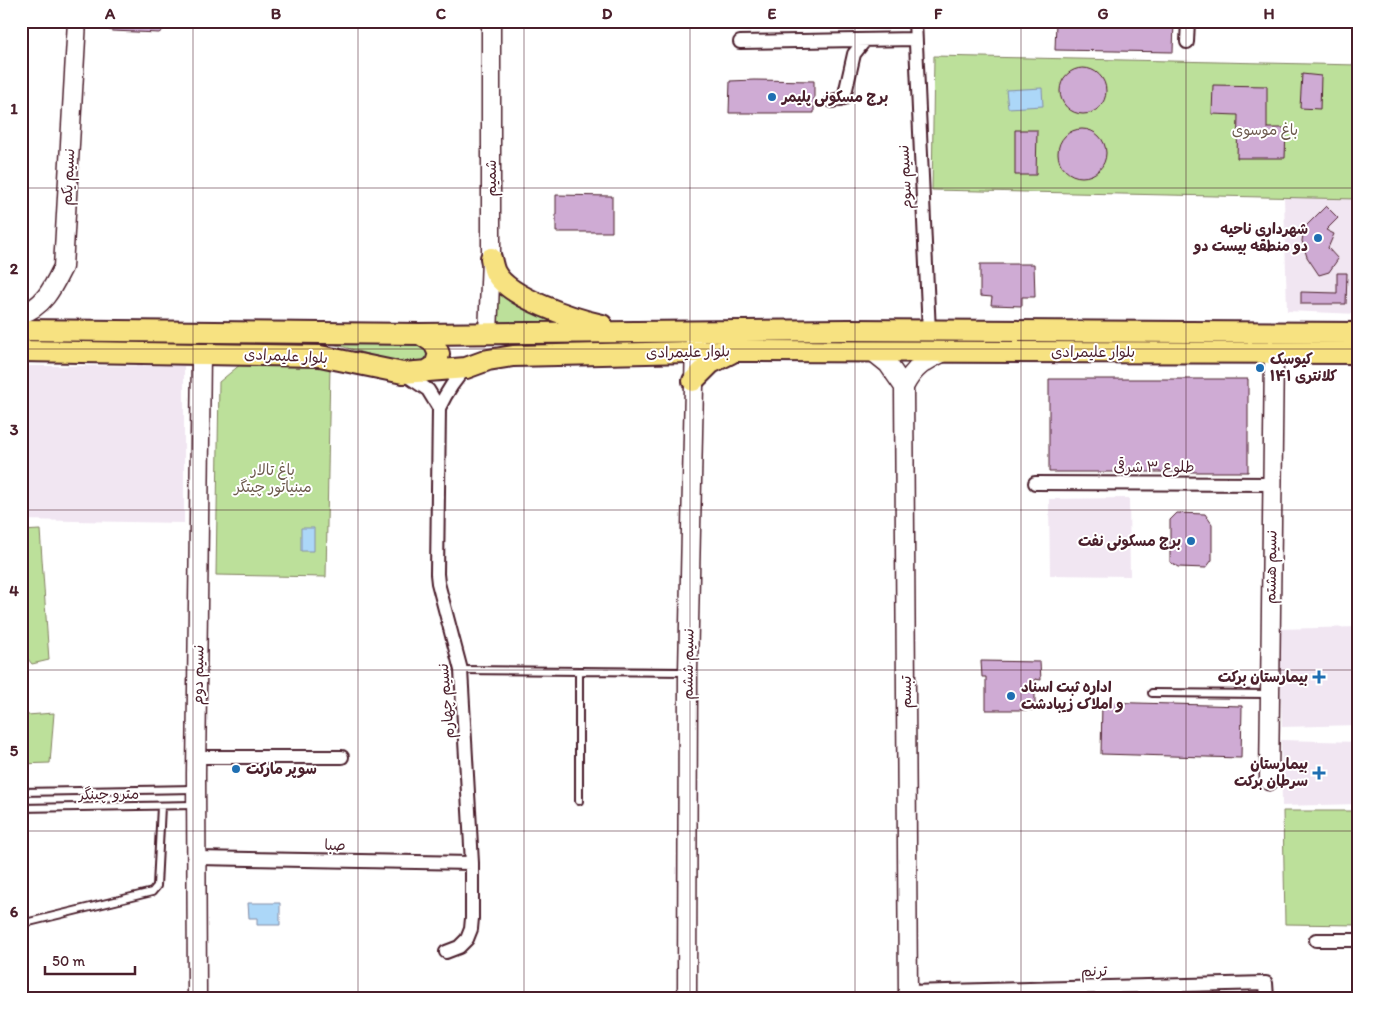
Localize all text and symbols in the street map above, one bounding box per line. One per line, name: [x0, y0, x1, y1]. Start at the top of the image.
text: A: [104, 4, 116, 23]
text: B: [271, 4, 282, 23]
text: C: [436, 4, 447, 23]
text: D: [602, 4, 613, 23]
text: E: [768, 4, 777, 23]
text: F: [934, 4, 943, 23]
text: G: [1097, 4, 1109, 23]
text: H: [1263, 4, 1275, 23]
place label: برج مسکونی پلیمر: [780, 88, 888, 107]
marker: برج مسکونی پلیمر: [766, 91, 778, 103]
text: 1: [10, 99, 18, 118]
park label: باغ موسوی: [1232, 121, 1298, 140]
street label: نسیم سوم: [894, 144, 919, 210]
street label: نسیم یکم: [58, 148, 81, 206]
street label: شمیم: [482, 160, 503, 196]
place label: شهرداری ناحیه دو منطقه بیست دو: [1193, 220, 1308, 255]
marker: شهرداری ناحیه دو منطقه بیست دو: [1312, 232, 1324, 244]
text: 2: [10, 259, 19, 278]
street label: بلوار علیمرادی: [646, 342, 730, 362]
street label: بلوار علیمرادی: [1051, 343, 1135, 361]
street label: بلوار علیمرادی: [244, 345, 328, 367]
place label: کیوسک کلانتری ۱۴۱: [1270, 350, 1337, 385]
marker: کیوسک کلانتری ۱۴۱: [1254, 362, 1266, 374]
text: 3: [10, 420, 19, 439]
street label: طلوع ۳ شرقی: [1114, 456, 1194, 477]
park label: باغ تالار مینیاتور چیتگر: [232, 461, 312, 497]
street label: نسیم هشتم: [1261, 530, 1284, 604]
place label: برج مسکونی نفت: [1078, 532, 1181, 551]
marker: برج مسکونی نفت: [1185, 535, 1197, 547]
text: 4: [9, 581, 19, 600]
street label: نسیم ششم: [678, 628, 701, 700]
street label: نسیم دوم: [188, 645, 211, 705]
street label: نسیم چهارم: [434, 662, 461, 739]
place label: بیمارستان برکت: [1218, 668, 1308, 686]
marker: بیمارستان برکت: [1312, 670, 1326, 684]
street label: تبسم: [897, 675, 918, 708]
place label: اداره ثبت اسناد و املاک زیبادشت: [1021, 678, 1124, 713]
marker: اداره ثبت اسناد و املاک زیبادشت: [1005, 690, 1017, 702]
text: 5: [10, 741, 19, 760]
place label: بیمارستان سرطان برکت: [1234, 755, 1308, 790]
place label: سوپر مارکت: [246, 760, 317, 779]
marker: سوپر مارکت: [230, 763, 242, 775]
marker: بیمارستان سرطان برکت: [1312, 766, 1326, 780]
street label: مترو چینگر: [77, 784, 139, 805]
street label: صبا: [324, 836, 346, 854]
text: 6: [10, 902, 19, 921]
scale bar: [45, 944, 135, 976]
text: 50 m: [52, 952, 85, 970]
street label: ترنم: [1081, 962, 1108, 983]

